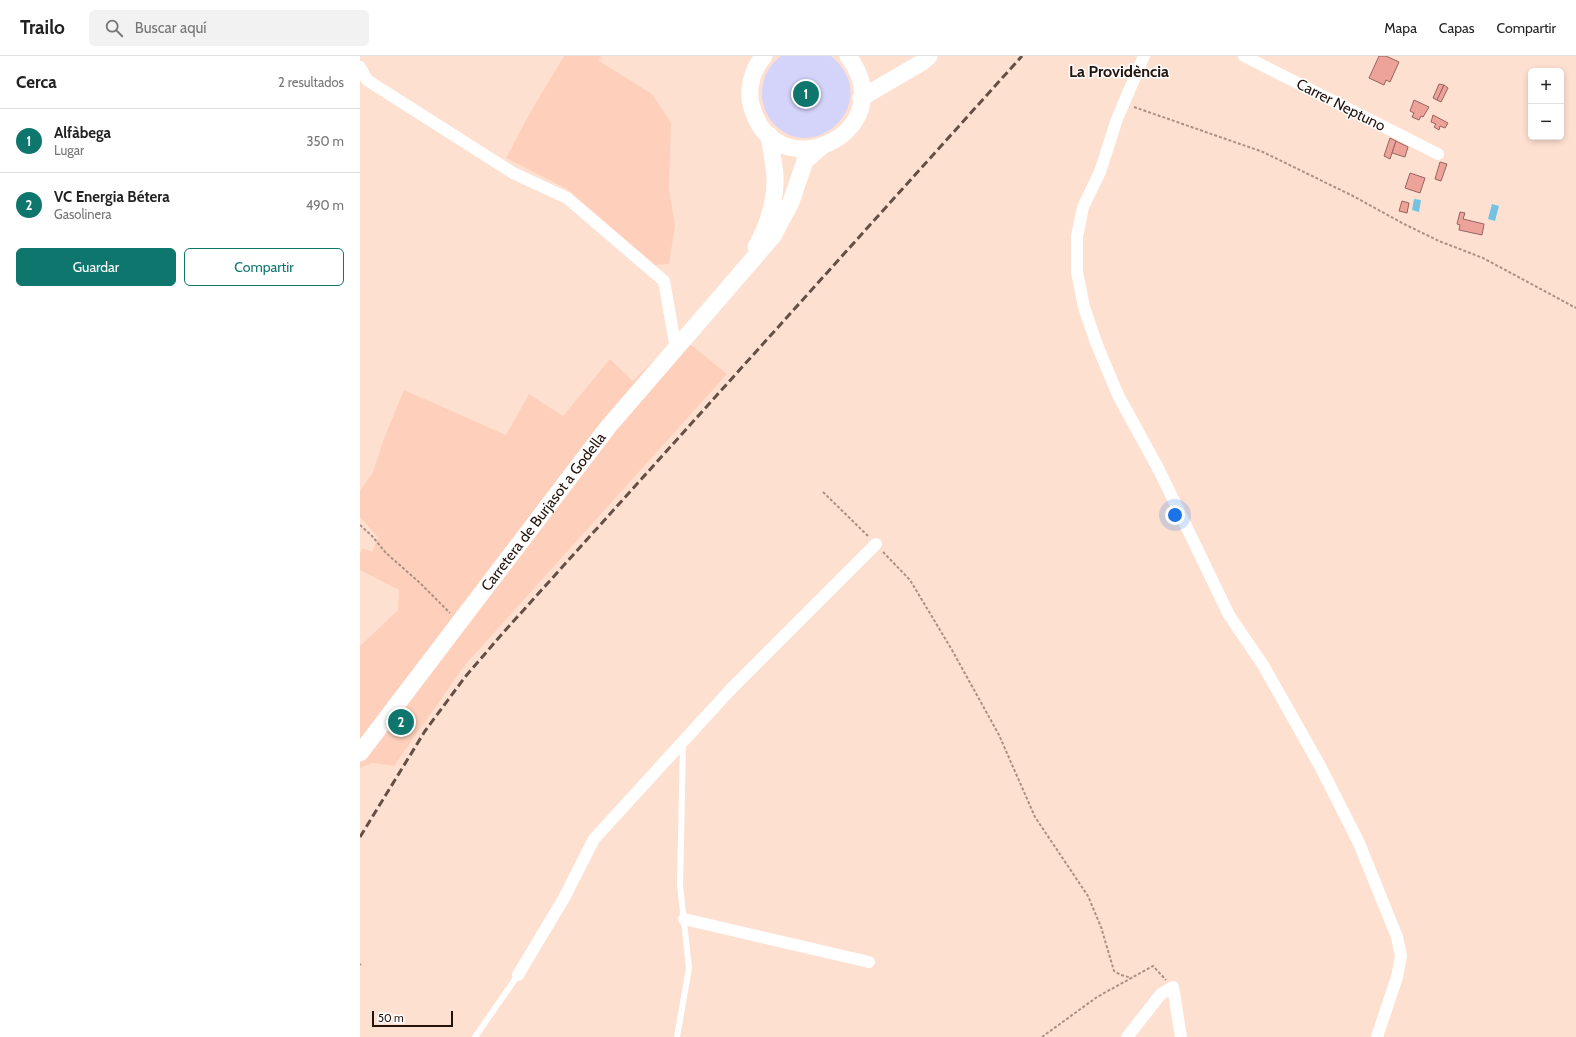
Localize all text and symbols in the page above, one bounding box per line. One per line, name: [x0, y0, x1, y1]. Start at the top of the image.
search box: [89, 10, 369, 46]
text: Trailo: [20, 16, 65, 39]
icon: search: [103, 17, 125, 39]
text: Buscar aquí: [135, 19, 207, 37]
text: Mapa: [1384, 19, 1417, 37]
text: Capas: [1439, 19, 1475, 37]
text: Compartir: [1497, 19, 1556, 37]
district label: La Providència: [1069, 62, 1169, 81]
map controls: [1528, 68, 1564, 140]
button: +: [1528, 68, 1564, 104]
text: Cerca: [16, 72, 57, 92]
text: 2 resultados: [278, 74, 344, 90]
street label: Carrer Neptuno: [1294, 75, 1388, 135]
pin: 1: [793, 79, 819, 109]
button: −: [1528, 104, 1564, 140]
text: Alfàbega: [54, 124, 111, 142]
text: 1: [27, 133, 31, 149]
text: 350 m: [307, 133, 344, 149]
text: Lugar: [54, 142, 84, 158]
text: VC Energia Bétera: [54, 188, 170, 206]
text: 2: [26, 197, 32, 213]
text: 490 m: [306, 197, 344, 213]
text: Gasolinera: [54, 206, 112, 222]
button: Guardar: [16, 248, 176, 286]
button: Compartir: [184, 248, 344, 286]
street label: Carretera de Burjasot a Godella: [477, 428, 610, 595]
your location: [1165, 505, 1185, 525]
pin: 2: [388, 707, 414, 737]
scale bar: [372, 1009, 453, 1028]
text: 50 m: [378, 1011, 404, 1025]

